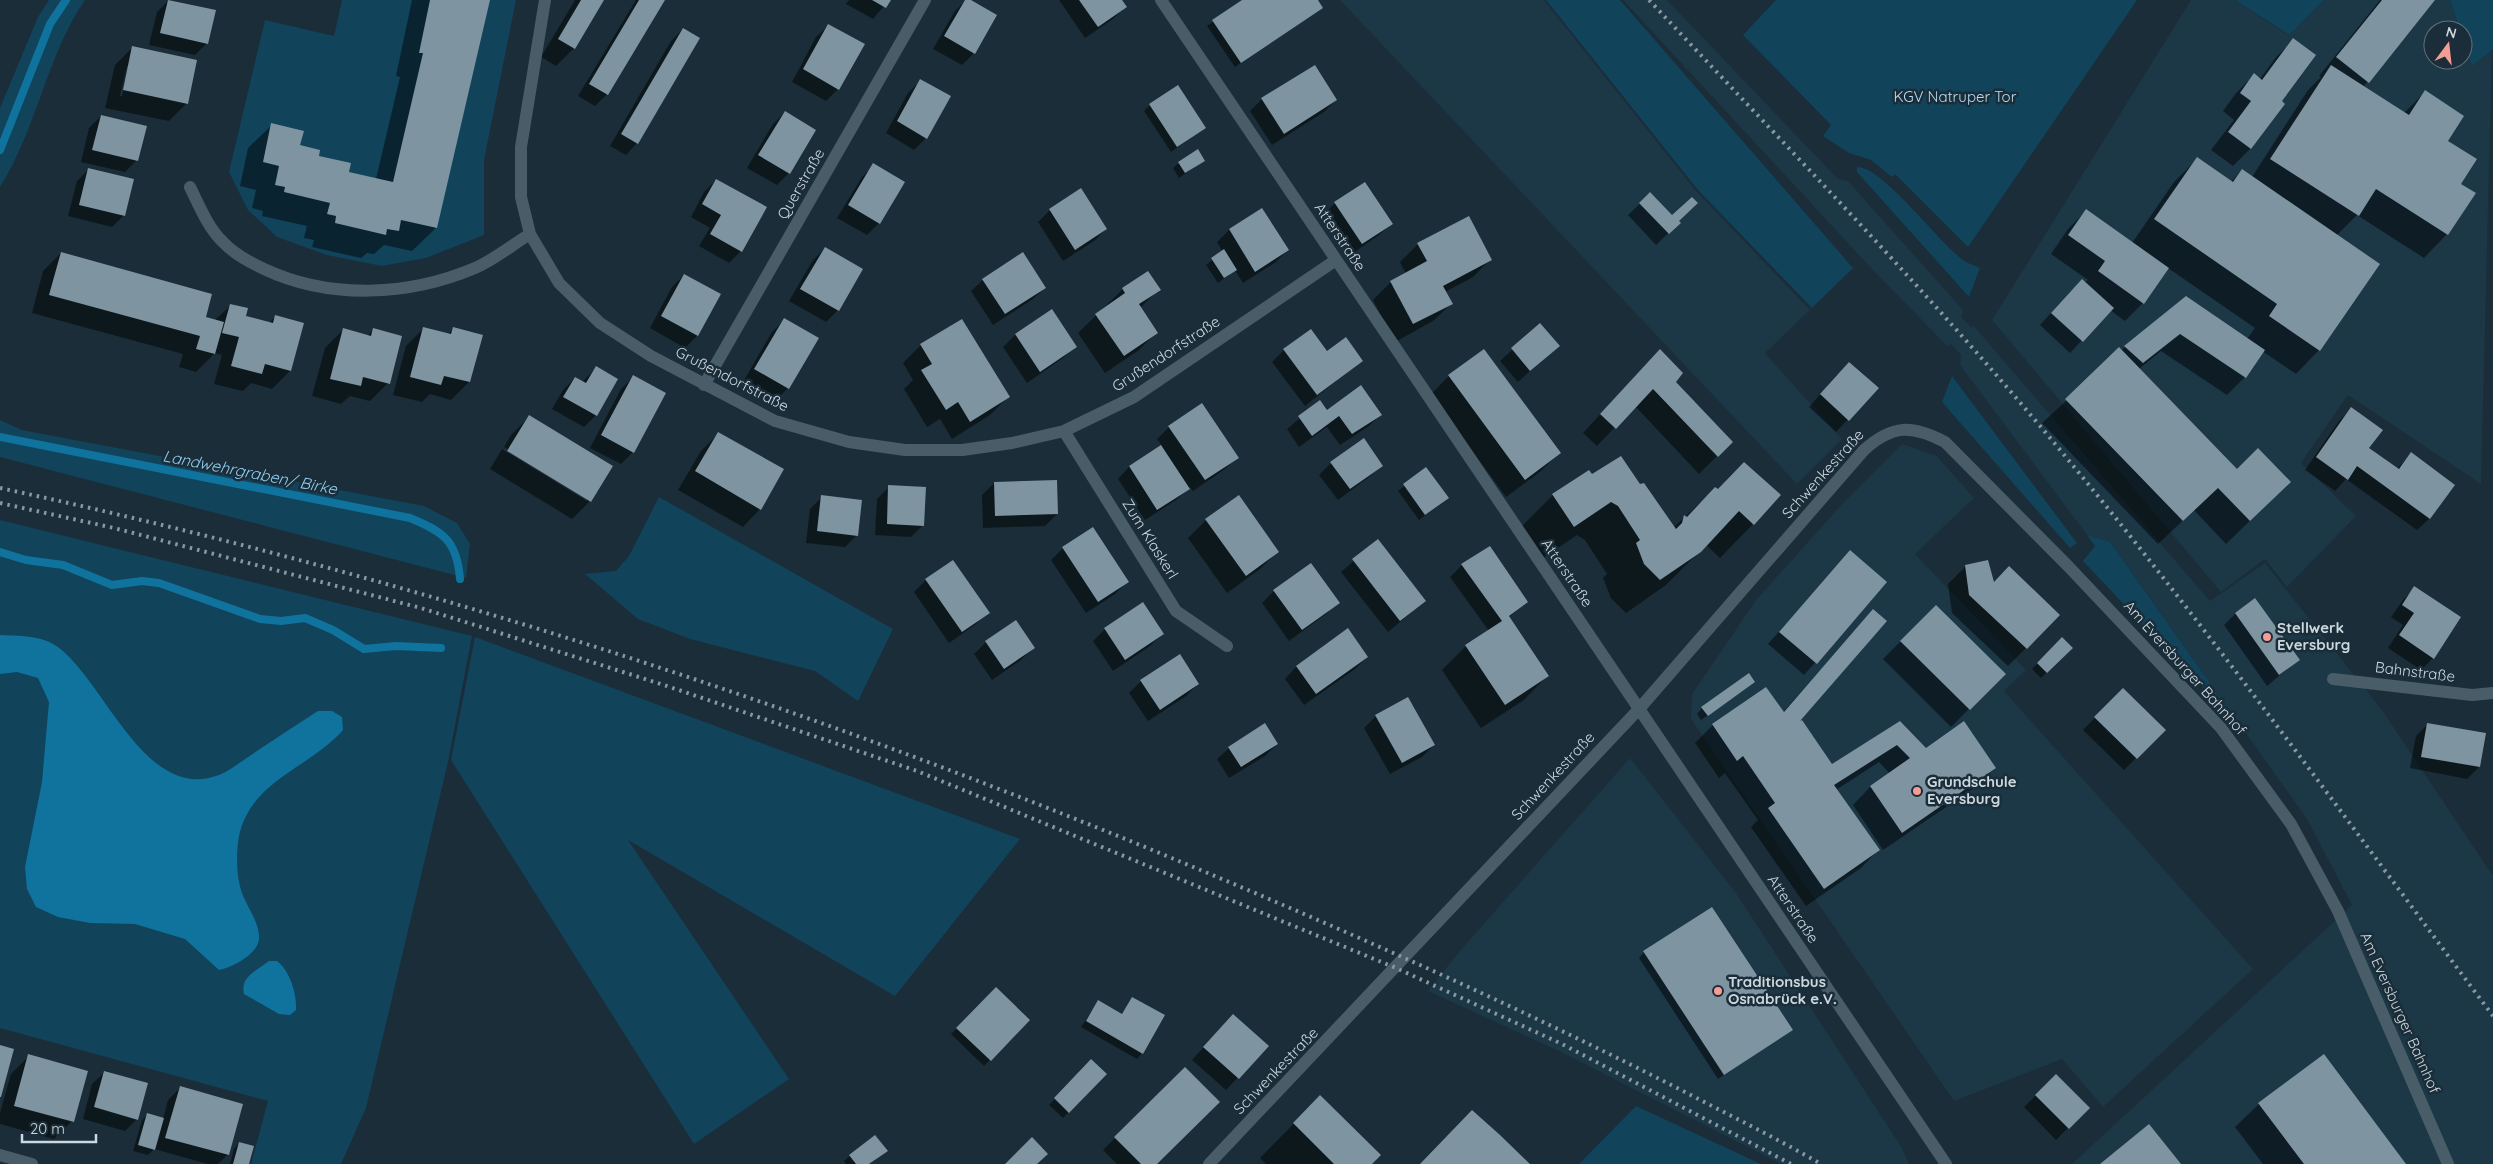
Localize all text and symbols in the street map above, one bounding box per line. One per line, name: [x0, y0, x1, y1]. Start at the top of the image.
north arrow: [2423, 20, 2473, 70]
text: N: [2444, 22, 2459, 42]
park label: KGV Natruper Tor: [1894, 87, 2017, 106]
street label: Querstraße: [773, 145, 828, 223]
street label: Atterstraße: [1311, 199, 1370, 275]
street label: Grußendorfstraße: [1108, 312, 1223, 395]
street label: Grußendorfstraße: [672, 342, 792, 415]
street label: Schwenkestraße: [1778, 425, 1868, 522]
water label: Landwehrgraben/ Birke: [161, 445, 340, 499]
street label: Zum Klaskerl: [1118, 495, 1183, 582]
street label: Atterstraße: [1538, 535, 1597, 611]
street label: Am Eversburger Bahnhof: [2120, 596, 2251, 739]
place label: Stellwerk Eversburg: [2277, 618, 2350, 654]
marker: Stellwerk Eversburg: [2261, 631, 2273, 643]
street label: Bahnstraße: [2374, 657, 2456, 686]
street label: Schwenkestraße: [1507, 728, 1598, 824]
place label: Grundschule Eversburg: [1927, 772, 2017, 808]
marker: Grundschule Eversburg: [1911, 785, 1923, 797]
street label: Atterstraße: [1764, 871, 1823, 947]
street label: Am Eversburger Bahnhof: [2356, 929, 2445, 1097]
place label: Traditionsbus Osnabrück e.V.: [1728, 972, 1837, 1008]
marker: Traditionsbus Osnabrück e.V.: [1712, 985, 1724, 997]
street label: Schwenkestraße: [1229, 1023, 1322, 1118]
scale bar: [22, 1112, 96, 1144]
text: 20 m: [30, 1119, 65, 1138]

